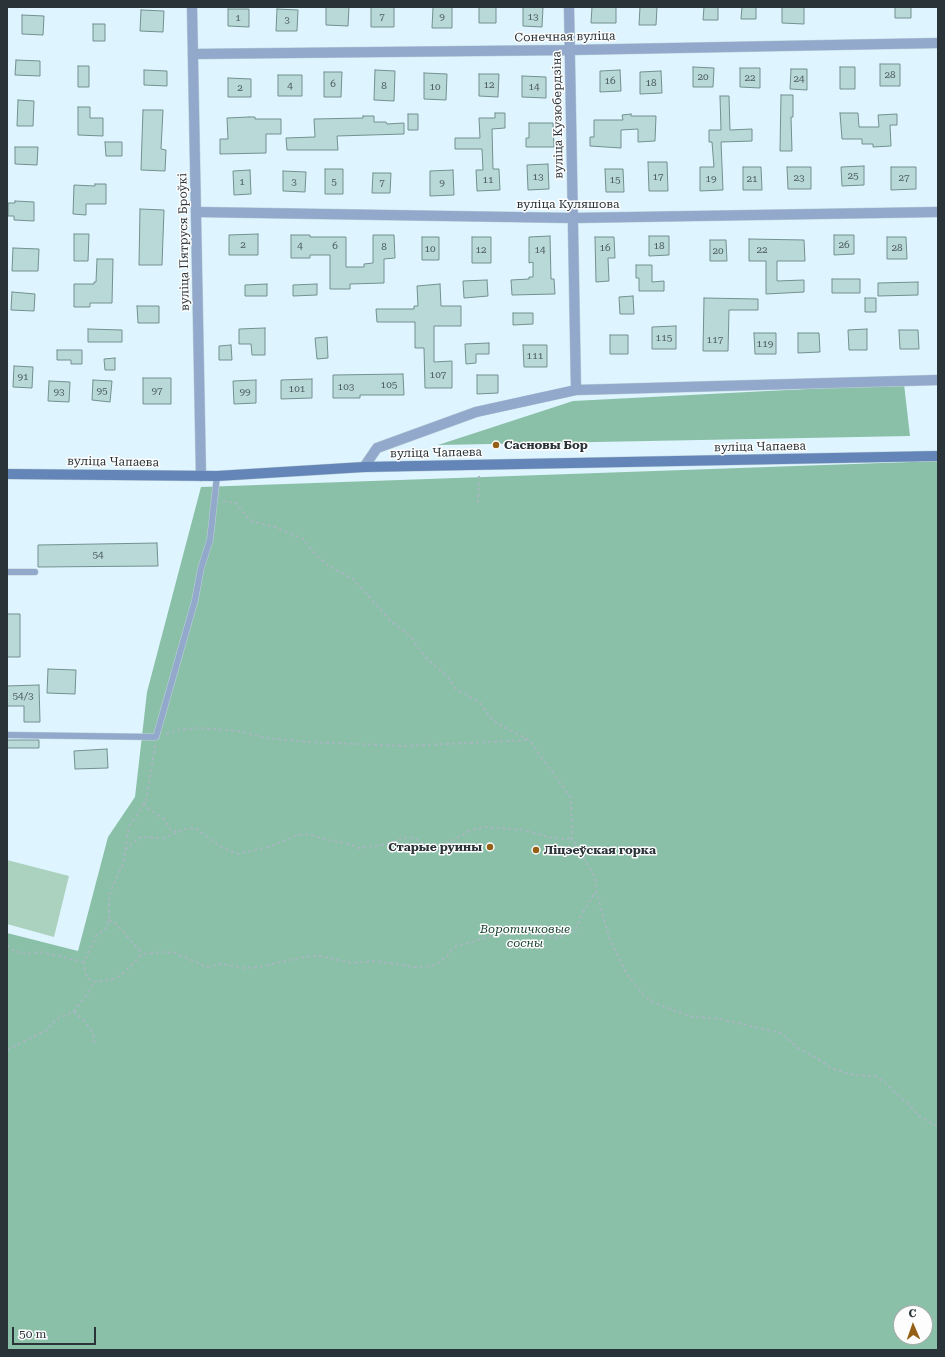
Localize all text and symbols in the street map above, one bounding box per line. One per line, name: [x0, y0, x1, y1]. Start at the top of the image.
house number: 7: [379, 11, 385, 23]
house number: 9: [439, 11, 445, 23]
house number: 13: [527, 11, 539, 23]
house number: 1: [235, 12, 241, 24]
house number: 3: [284, 14, 290, 26]
street label: Сонечная вуліца: [514, 29, 616, 45]
street label: вуліца Кузюбердзіна: [550, 51, 566, 179]
house number: 28: [884, 69, 896, 81]
house number: 20: [697, 71, 709, 83]
house number: 22: [744, 72, 756, 84]
house number: 24: [793, 73, 805, 85]
house number: 16: [604, 75, 616, 87]
house number: 18: [645, 77, 657, 89]
house number: 6: [330, 78, 336, 90]
house number: 12: [483, 79, 495, 91]
house number: 4: [287, 80, 293, 92]
house number: 8: [381, 80, 387, 92]
house number: 10: [429, 81, 441, 93]
house number: 14: [528, 81, 540, 93]
house number: 2: [237, 82, 243, 94]
house number: 25: [847, 170, 859, 182]
house number: 13: [532, 171, 544, 183]
house number: 17: [652, 171, 664, 183]
house number: 23: [793, 172, 805, 184]
house number: 27: [898, 172, 910, 184]
street label: вуліца Пятруся Броўкі: [176, 173, 192, 311]
house number: 19: [705, 173, 717, 185]
house number: 21: [746, 173, 758, 185]
house number: 11: [482, 174, 494, 186]
house number: 15: [609, 174, 621, 186]
house number: 1: [239, 176, 245, 188]
house number: 3: [291, 176, 297, 188]
house number: 5: [331, 176, 337, 188]
house number: 7: [379, 177, 385, 189]
house number: 9: [439, 177, 445, 189]
street label: вуліца Куляшова: [516, 197, 620, 211]
house number: 2: [240, 239, 246, 251]
house number: 26: [838, 239, 850, 251]
house number: 4: [297, 240, 303, 252]
house number: 6: [332, 240, 338, 252]
house number: 18: [653, 240, 665, 252]
house number: 8: [381, 241, 387, 253]
house number: 16: [599, 242, 611, 254]
house number: 28: [891, 242, 903, 254]
house number: 10: [424, 243, 436, 255]
house number: 12: [475, 244, 487, 256]
house number: 14: [534, 244, 546, 256]
house number: 22: [756, 244, 768, 256]
house number: 20: [712, 245, 724, 257]
house number: 115: [656, 332, 672, 344]
house number: 117: [707, 334, 723, 346]
house number: 119: [757, 338, 773, 350]
house number: 111: [527, 350, 543, 362]
house number: 107: [430, 369, 446, 381]
house number: 91: [17, 371, 29, 383]
house number: 105: [381, 379, 397, 391]
house number: 103: [338, 381, 354, 393]
house number: 101: [289, 383, 305, 395]
house number: 95: [96, 385, 108, 397]
house number: 97: [151, 385, 163, 397]
house number: 93: [53, 386, 65, 398]
house number: 99: [239, 386, 251, 398]
place label: Сасновы Бор: [504, 438, 588, 452]
street label: вуліца Чапаева: [714, 439, 806, 455]
marker: Сасновы Бор: [491, 440, 501, 450]
street label: вуліца Чапаева: [390, 445, 482, 461]
street label: вуліца Чапаева: [67, 454, 159, 470]
house number: 54: [92, 549, 104, 561]
house number: 54/3: [13, 690, 33, 702]
place label: Старые руины: [388, 840, 482, 854]
marker: Старые руины: [485, 842, 495, 852]
place label: Ліцэеўская горка: [544, 843, 656, 857]
marker: Ліцэеўская горка: [531, 845, 541, 855]
park label: Воротичковые сосны: [480, 922, 570, 950]
north arrow: [893, 1305, 933, 1345]
text: С: [909, 1307, 917, 1320]
scale bar: [14, 1319, 98, 1345]
text: 50 m: [19, 1327, 46, 1341]

